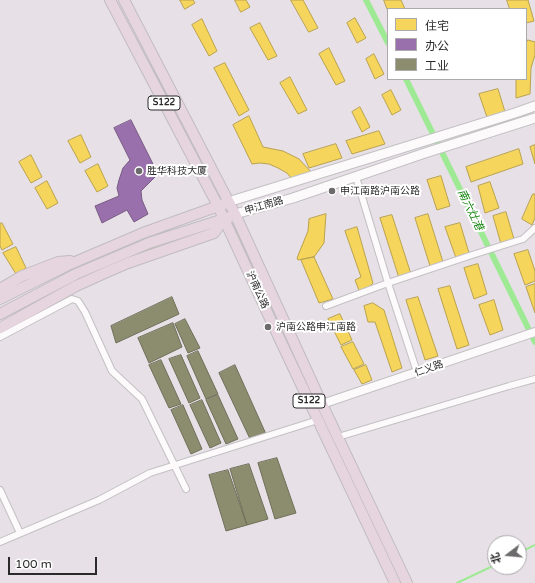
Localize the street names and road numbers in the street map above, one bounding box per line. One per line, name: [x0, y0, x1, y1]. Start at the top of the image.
road number: S122: [148, 96, 180, 110]
street label: 申江南路: [243, 195, 285, 217]
street label: 沪南公路: [243, 269, 271, 311]
street label: 仁义路: [413, 358, 445, 380]
road number: S122: [293, 394, 325, 408]

